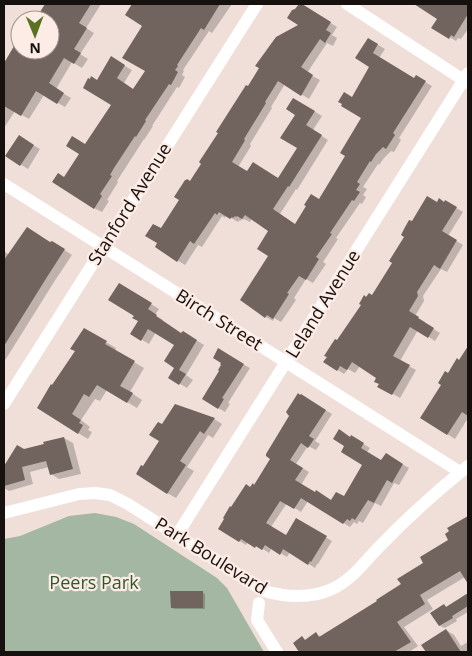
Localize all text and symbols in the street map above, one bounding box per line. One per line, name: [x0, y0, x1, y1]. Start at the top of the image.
north arrow: [10, 10, 60, 60]
text: N: [29, 39, 41, 58]
street label: Stanford Avenue: [82, 138, 176, 269]
street label: Leland Avenue: [279, 245, 365, 362]
street label: Birch Street: [172, 283, 268, 355]
street label: Park Boulevard: [151, 511, 272, 599]
park label: Peers Park: [49, 570, 139, 594]

